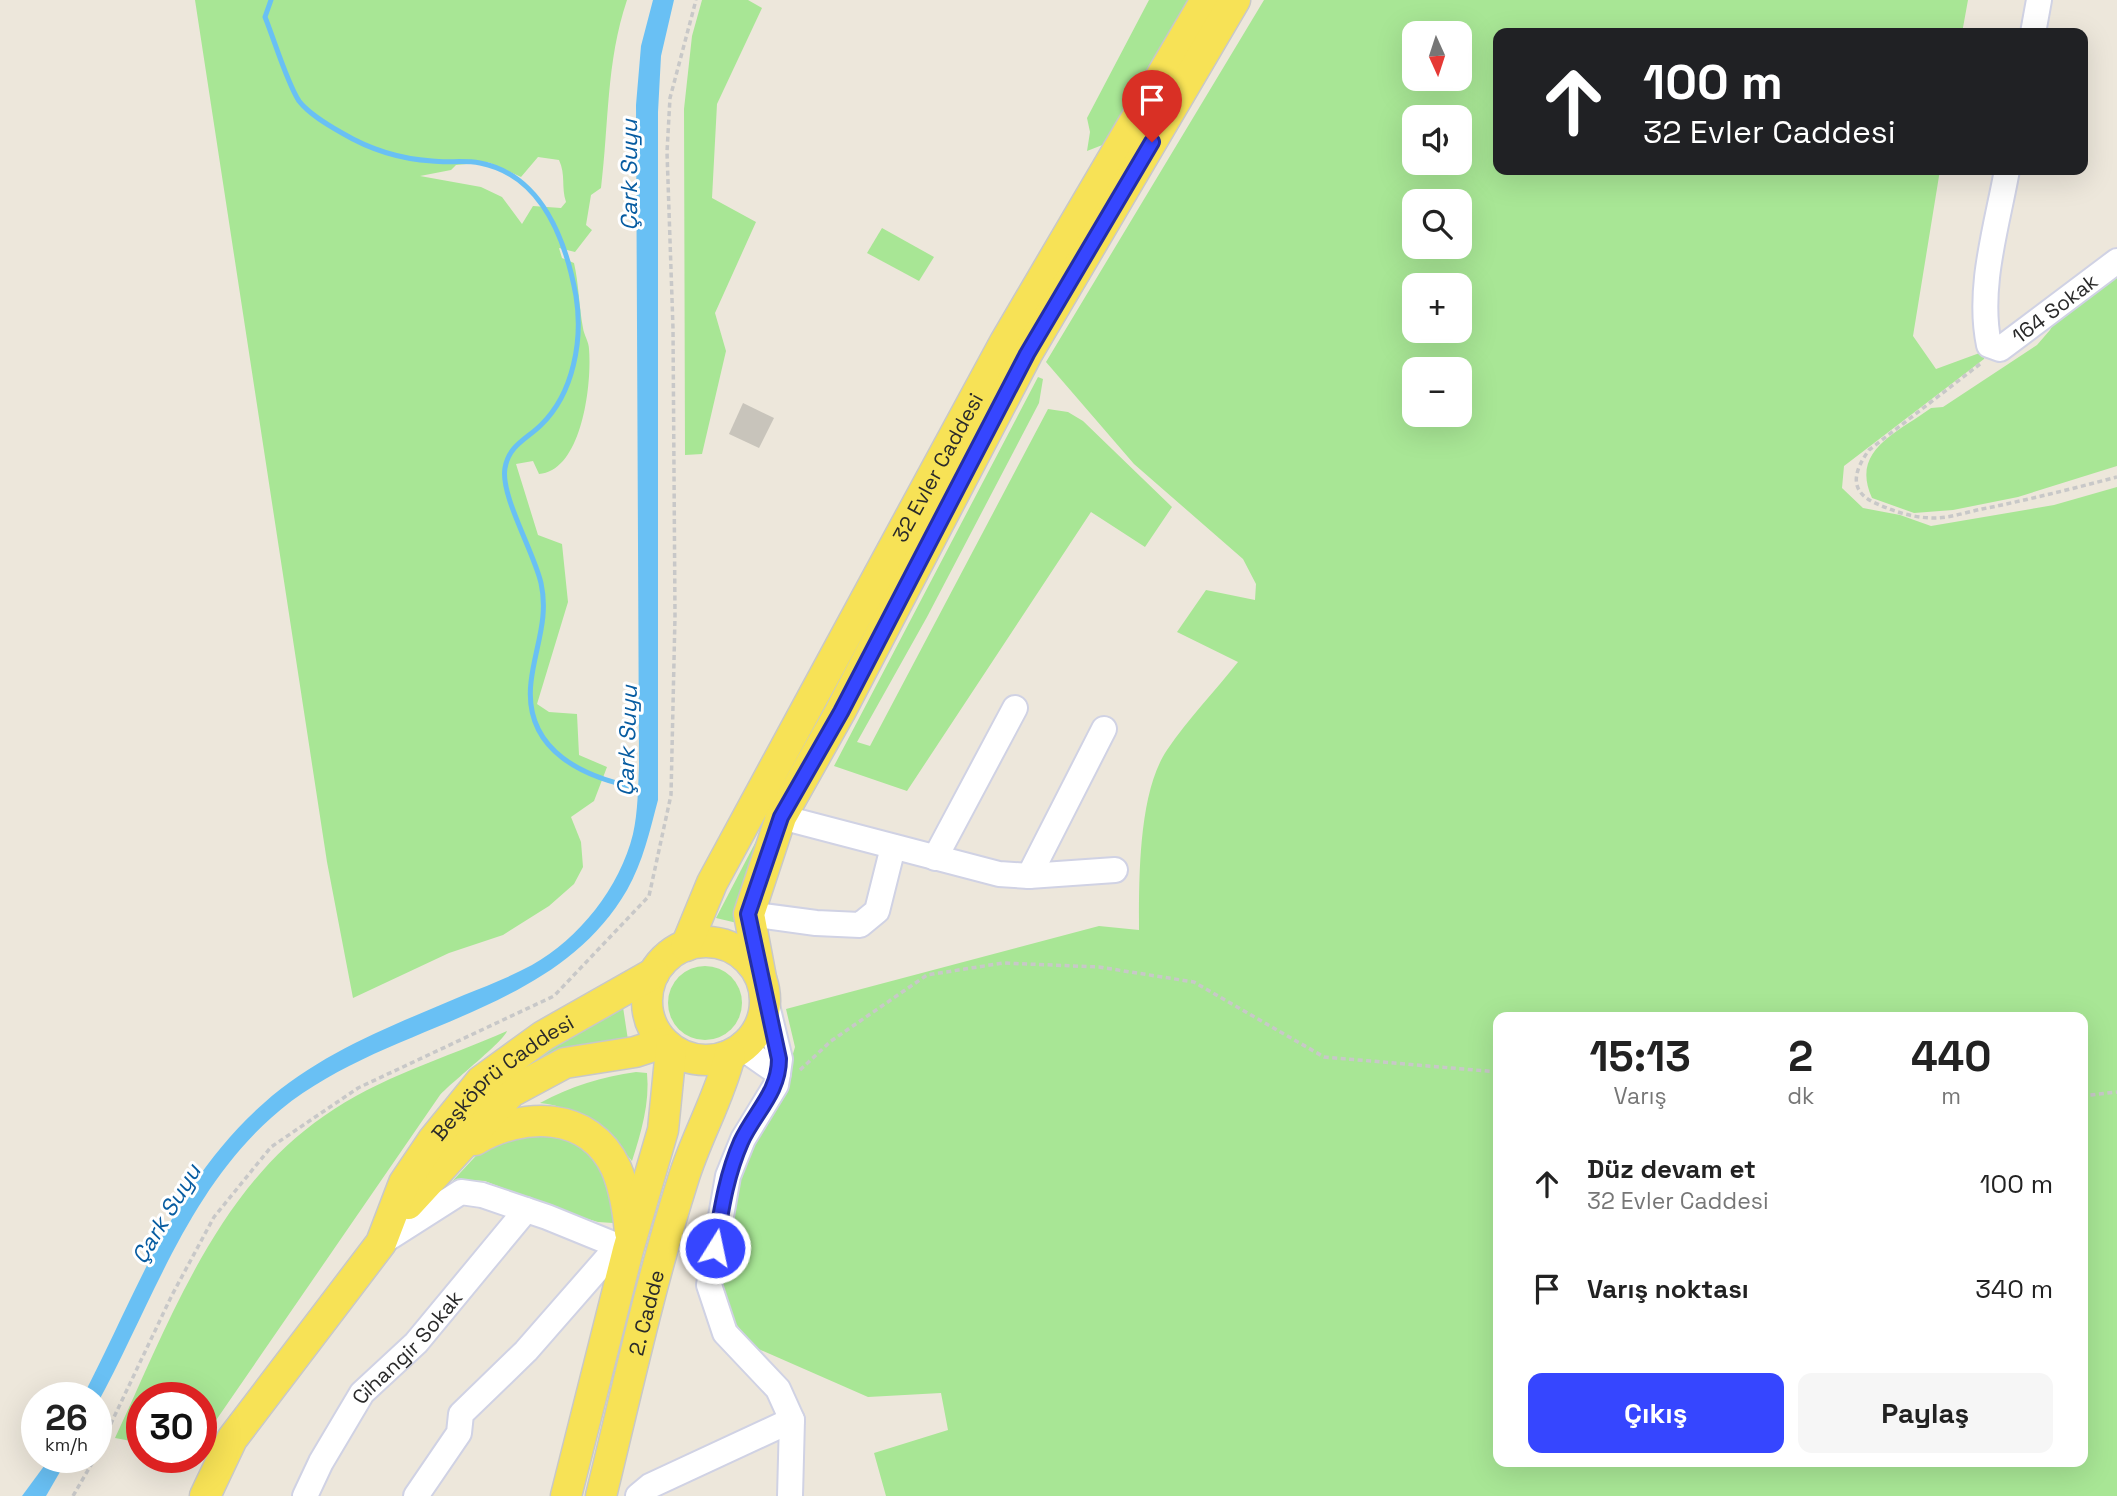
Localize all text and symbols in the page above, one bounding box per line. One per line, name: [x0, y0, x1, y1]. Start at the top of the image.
north arrow: [1402, 21, 1472, 91]
map controls: [1402, 21, 1472, 427]
text: 100 m: [1643, 51, 1783, 113]
icon: ahead: [1528, 56, 1619, 147]
pin: [1122, 70, 1182, 142]
icon: arrive: [1133, 81, 1171, 119]
button: sound: [1402, 105, 1472, 175]
text: 32 Evler Caddesi: [1643, 112, 1896, 152]
water label: Çark Suyu: [614, 118, 644, 231]
button: search: [1402, 189, 1472, 259]
street label: 164 Sokak: [2006, 267, 2103, 349]
button: +: [1402, 273, 1472, 343]
button: −: [1402, 357, 1472, 427]
street label: 32 Evler Caddesi: [886, 388, 989, 547]
water label: Çark Suyu: [610, 684, 644, 797]
street label: Beşköprü Caddesi: [425, 1008, 578, 1146]
text: 15:13: [1589, 1030, 1691, 1083]
text: 2: [1788, 1030, 1813, 1083]
text: 440: [1911, 1030, 1992, 1083]
text: Varış: [1614, 1081, 1667, 1111]
text: dk: [1787, 1081, 1814, 1111]
text: m: [1941, 1081, 1961, 1111]
text: Düz devam et: [1587, 1152, 1756, 1186]
water label: Çark Suyu: [124, 1158, 208, 1269]
icon: ahead: [1528, 1165, 1566, 1203]
text: 100 m: [1980, 1167, 2053, 1201]
text: 32 Evler Caddesi: [1587, 1186, 1769, 1216]
position arrow: [678, 1211, 752, 1285]
street label: 2. Cadde: [622, 1267, 670, 1358]
icon: arrive: [1528, 1270, 1566, 1308]
text: Varış noktası: [1587, 1272, 1749, 1306]
text: 340 m: [1975, 1272, 2053, 1306]
street label: Cihangir Sokak: [345, 1284, 468, 1409]
button: Çıkış: [1528, 1373, 1784, 1453]
button: Paylaş: [1798, 1373, 2053, 1453]
speed limit sign: 30: [126, 1382, 217, 1473]
text: 26: [45, 1396, 88, 1440]
text: km/h: [45, 1433, 88, 1456]

